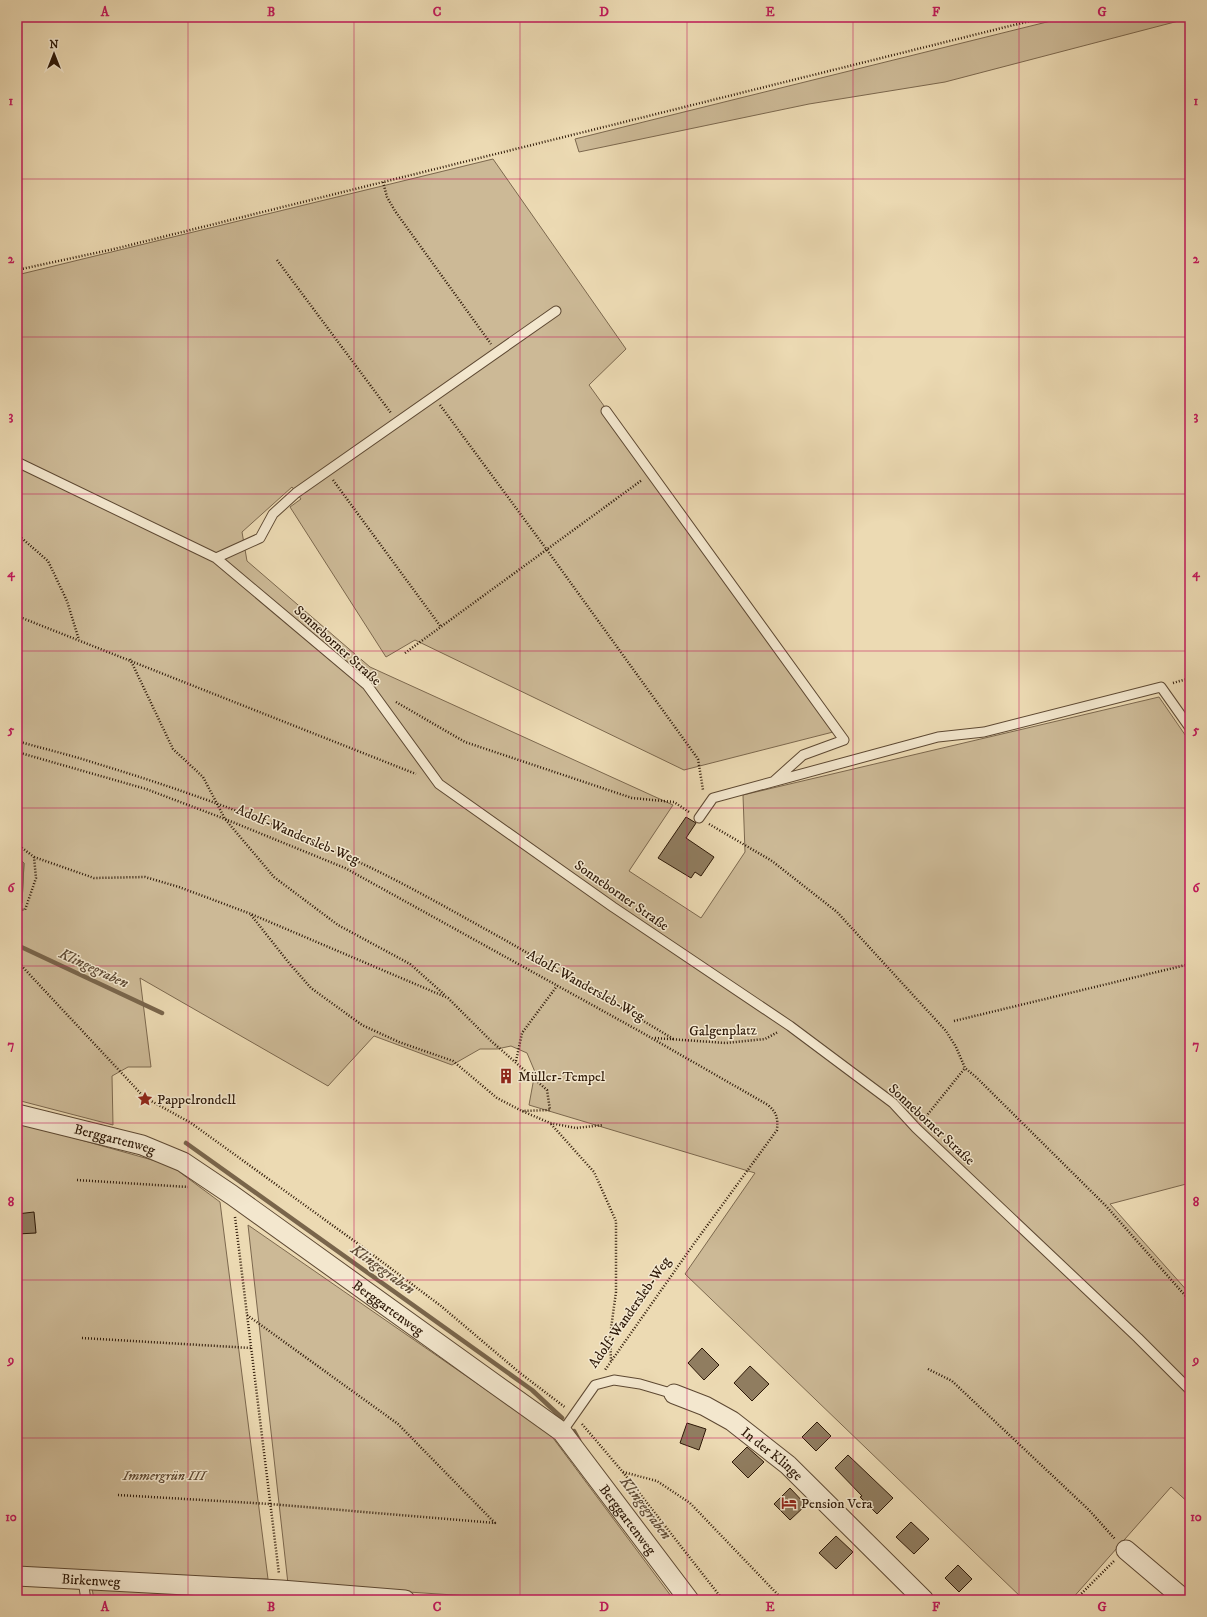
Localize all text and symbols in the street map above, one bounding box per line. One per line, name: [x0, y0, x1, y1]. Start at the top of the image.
text: A: [100, 4, 110, 20]
text: B: [267, 4, 275, 20]
text: C: [433, 4, 442, 20]
text: D: [599, 4, 609, 20]
text: E: [765, 4, 775, 20]
text: F: [932, 4, 941, 20]
text: G: [1097, 4, 1107, 20]
north arrow: [34, 34, 74, 74]
text: N: [49, 38, 59, 52]
text: 1: [9, 93, 14, 109]
text: 1: [1194, 93, 1199, 109]
text: 2: [8, 251, 15, 267]
text: 2: [1193, 251, 1200, 267]
text: 3: [9, 408, 14, 424]
text: 3: [1194, 408, 1199, 424]
text: 4: [6, 565, 15, 582]
text: 4: [1191, 565, 1200, 582]
street label: Sonneborner Straße: [290, 602, 385, 690]
text: 5: [7, 722, 15, 738]
text: 5: [1192, 722, 1200, 738]
street label: Adolf-Wandersleb-Weg: [233, 801, 362, 869]
street label: Sonneborner Straße: [571, 856, 672, 935]
text: 6: [8, 880, 16, 896]
text: 6: [1193, 880, 1201, 896]
water label: Klingegraben: [55, 944, 132, 993]
street label: Adolf-Wandersleb-Weg: [523, 946, 648, 1026]
street label: Galgenplatz: [689, 1021, 757, 1041]
text: 7: [8, 1037, 15, 1053]
text: 7: [1193, 1037, 1200, 1053]
building icon: Müller-Tempel: [497, 1067, 515, 1085]
place label: Müller-Tempel: [518, 1068, 606, 1086]
street label: Sonneborner Straße: [884, 1080, 978, 1169]
place icon: Pappelrondell: [136, 1090, 154, 1108]
place label: Pappelrondell: [157, 1091, 236, 1109]
street label: Berggartenweg: [72, 1120, 158, 1160]
text: 8: [8, 1194, 15, 1210]
text: 8: [1193, 1194, 1200, 1210]
water label: Klingegraben: [346, 1239, 419, 1299]
street label: Adolf-Wandersleb-Weg: [585, 1253, 675, 1372]
street label: Berggartenweg: [349, 1277, 427, 1340]
text: 9: [7, 1352, 14, 1368]
text: 9: [1192, 1352, 1199, 1368]
street label: In der Klinge: [737, 1424, 807, 1485]
park label: Immergrün III: [122, 1467, 209, 1485]
water label: Klingegraben: [615, 1472, 676, 1544]
street label: Berggartenweg: [595, 1481, 660, 1559]
hotel icon: Pension Vera: [780, 1494, 798, 1512]
place label: Pension Vera: [801, 1495, 873, 1513]
text: 10: [5, 1509, 17, 1525]
text: 10: [1190, 1509, 1202, 1525]
street label: Birkenweg: [61, 1570, 121, 1591]
text: A: [100, 1599, 110, 1615]
text: B: [267, 1599, 275, 1615]
text: C: [433, 1599, 442, 1615]
text: D: [599, 1599, 609, 1615]
text: E: [765, 1599, 775, 1615]
text: F: [932, 1599, 941, 1615]
text: G: [1097, 1599, 1107, 1615]

